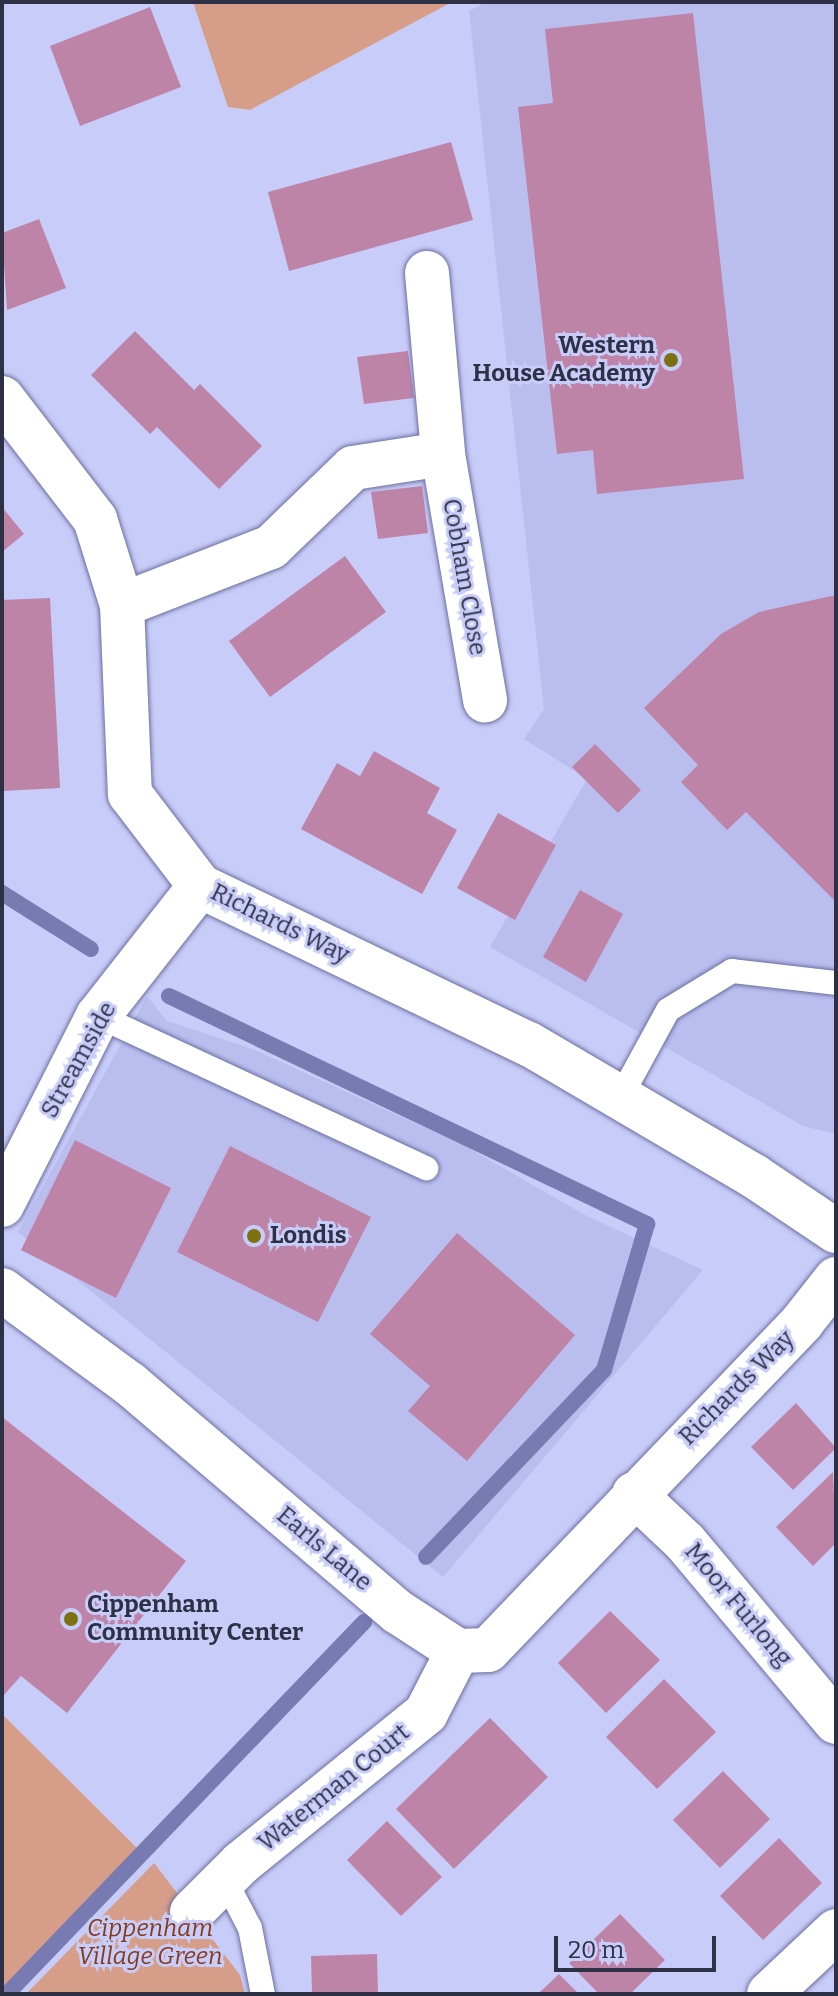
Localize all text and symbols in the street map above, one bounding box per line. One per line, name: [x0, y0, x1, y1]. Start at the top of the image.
place label: Western House Academy: [473, 332, 655, 388]
marker: Western House Academy: [662, 351, 680, 369]
street label: Cobham Close: [436, 497, 492, 657]
street label: Richards Way: [206, 878, 354, 970]
street label: Streamside: [35, 997, 123, 1123]
place label: Londis: [270, 1222, 346, 1250]
marker: Londis: [245, 1227, 263, 1245]
street label: Richards Way: [674, 1325, 800, 1451]
street label: Earls Lane: [271, 1501, 377, 1597]
street label: Moor Furlong: [678, 1538, 798, 1672]
place label: Cippenham Community Center: [87, 1591, 303, 1647]
marker: Cippenham Community Center: [62, 1610, 80, 1628]
street label: Waterman Court: [253, 1718, 415, 1858]
park label: Cippenham Village Green: [78, 1915, 222, 1971]
scale bar: [558, 1920, 720, 1970]
text: 20 m: [568, 1936, 624, 1964]

